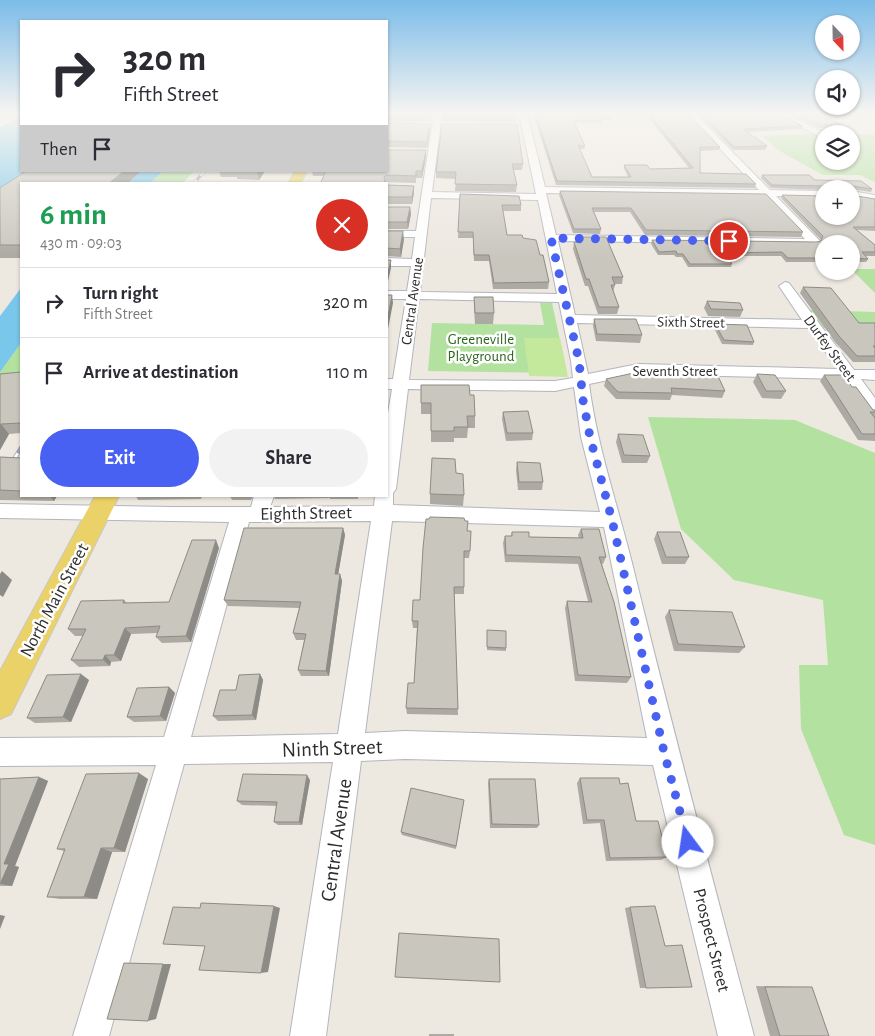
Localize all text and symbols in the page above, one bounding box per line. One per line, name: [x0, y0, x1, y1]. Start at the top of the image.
north arrow: [815, 15, 860, 60]
map controls: [815, 15, 860, 280]
icon: right: [40, 40, 105, 105]
text: 320 m: [123, 42, 206, 77]
button: sound: [815, 70, 860, 115]
text: Fifth Street: [123, 83, 219, 105]
button: layers: [815, 125, 860, 170]
icon: arrive: [88, 135, 116, 163]
text: Then: [40, 140, 78, 159]
button: +: [815, 180, 860, 225]
button: close: [316, 199, 368, 251]
text: 6 min: [40, 200, 107, 230]
pin: [708, 220, 750, 262]
icon: arrive: [715, 227, 743, 255]
text: 430 m · 09:03: [40, 235, 122, 251]
button: −: [815, 235, 860, 280]
street label: Central Avenue: [399, 256, 426, 346]
text: Turn right: [83, 284, 158, 303]
icon: right: [40, 289, 68, 317]
text: 320 m: [323, 293, 368, 312]
text: Fifth Street: [83, 306, 153, 322]
street label: Durfey Street: [801, 313, 859, 384]
street label: Sixth Street: [657, 314, 725, 331]
park label: Greeneville Playground: [448, 332, 515, 364]
icon: arrive: [40, 359, 68, 387]
text: Arrive at destination: [83, 363, 239, 382]
text: 110 m: [327, 363, 368, 382]
street label: Seventh Street: [633, 364, 718, 379]
button: Exit: [40, 429, 199, 487]
button: Share: [209, 429, 368, 487]
street label: Eighth Street: [260, 504, 352, 524]
street label: North Main Street: [17, 540, 92, 660]
street label: Ninth Street: [281, 736, 383, 761]
street label: Central Avenue: [317, 777, 356, 903]
position arrow: [661, 815, 713, 867]
street label: Prospect Street: [689, 887, 733, 994]

